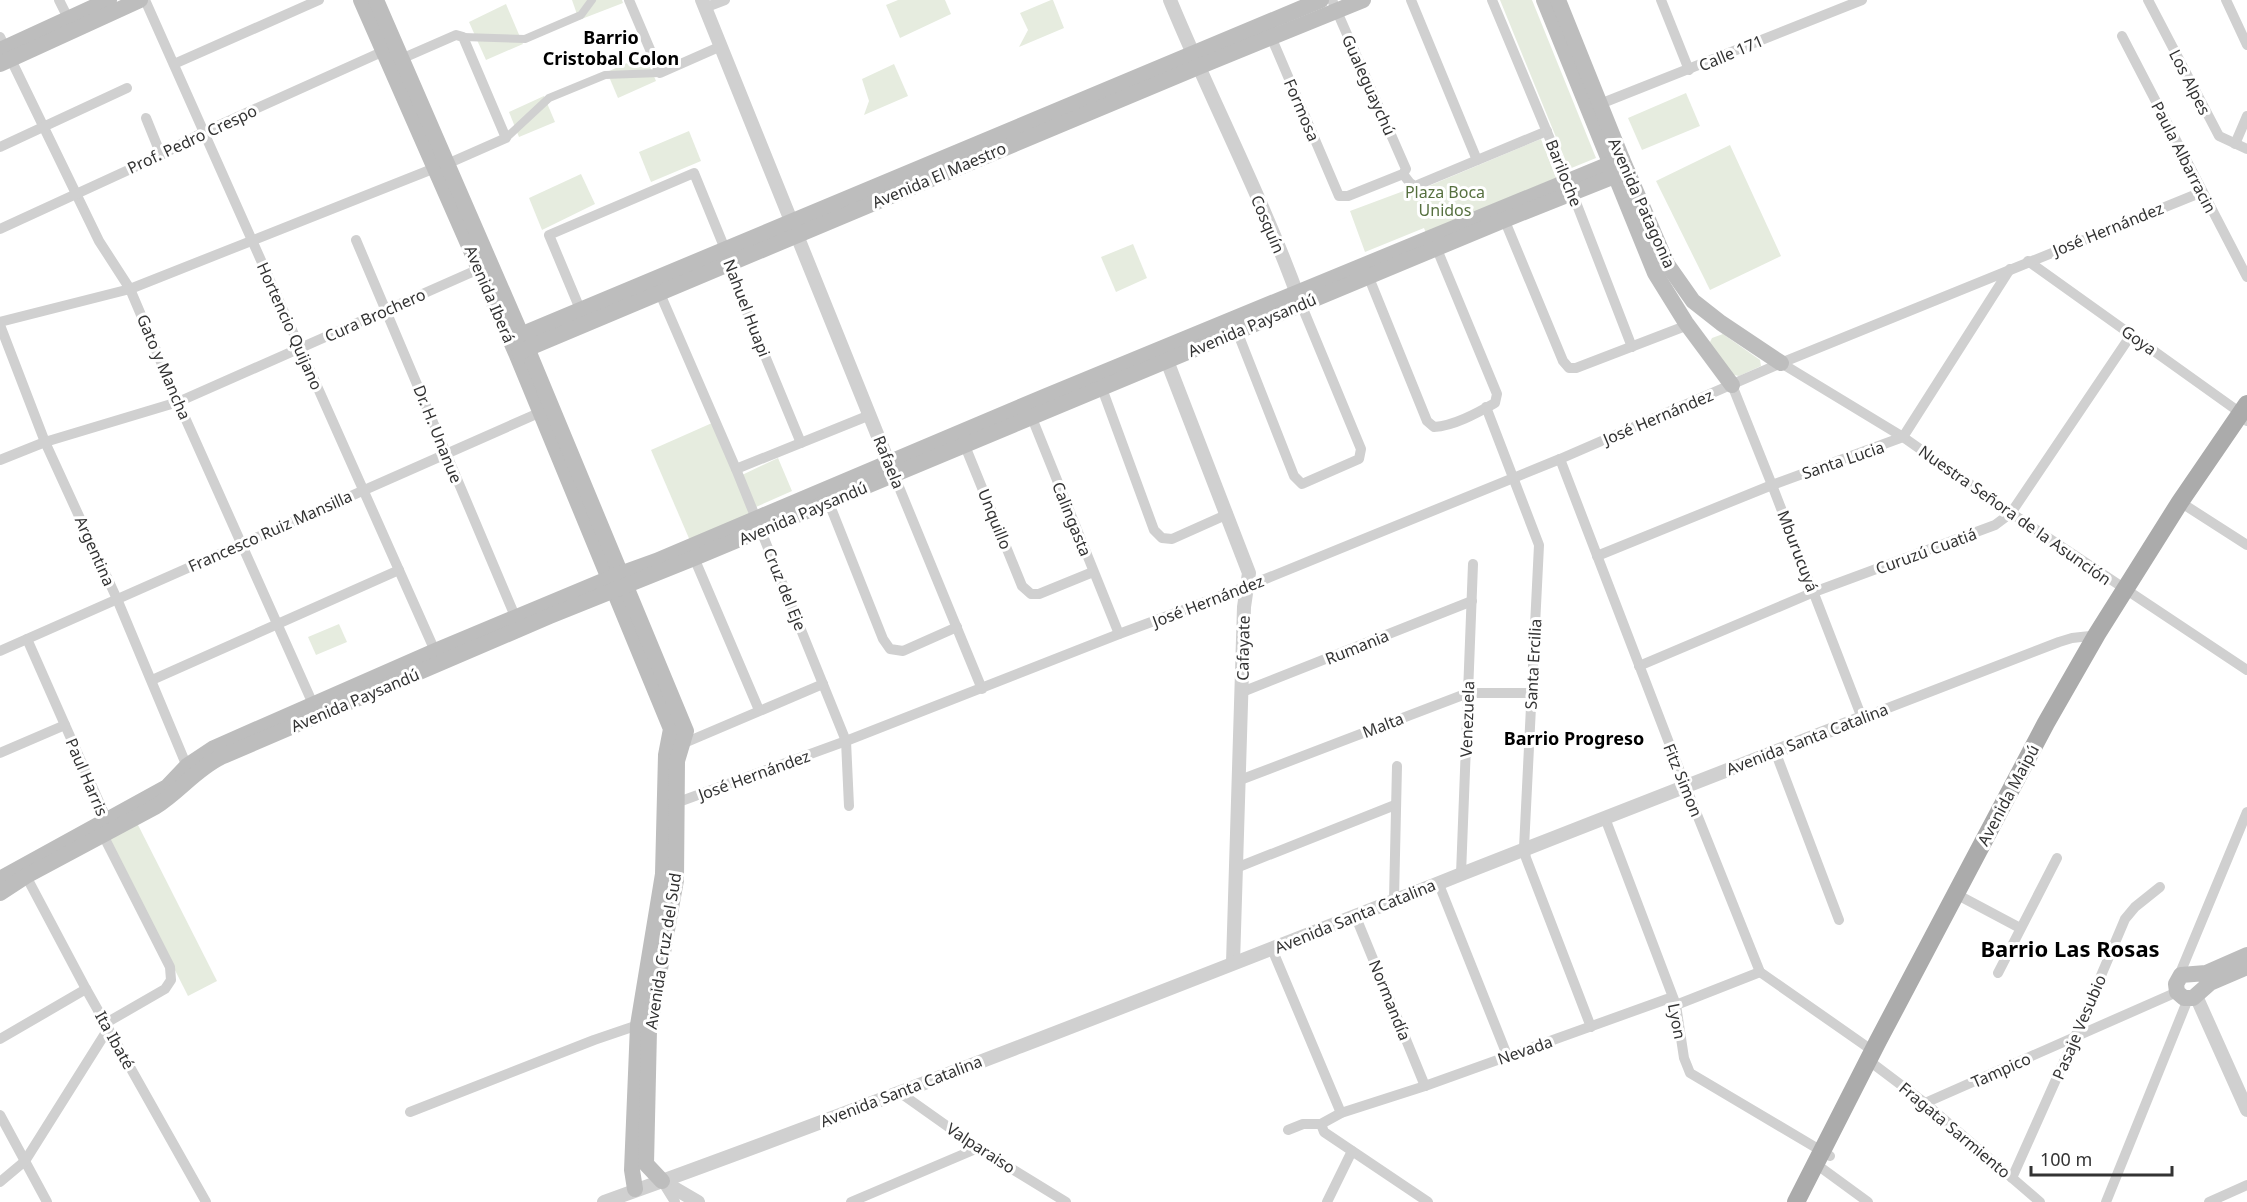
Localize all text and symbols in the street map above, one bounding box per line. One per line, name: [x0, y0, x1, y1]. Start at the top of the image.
district label: Barrio Cristobal Colon: [543, 25, 679, 70]
street label: Calle 171: [1695, 30, 1767, 76]
street label: Gualeguaychú: [1337, 31, 1401, 139]
street label: Los Alpes: [2164, 45, 2216, 119]
street label: Formosa: [1279, 75, 1325, 145]
street label: Paula Albarracin: [2146, 97, 2222, 217]
street label: Prof. Pedro Crespo: [124, 99, 260, 179]
street label: Avenida Patagonia: [1603, 134, 1681, 272]
street label: Bariloche: [1541, 136, 1587, 210]
street label: Avenida El Maestro: [869, 137, 1009, 213]
park label: Plaza Boca Unidos: [1405, 181, 1485, 221]
street label: Cosquín: [1246, 192, 1290, 256]
street label: José Hernández: [2048, 197, 2167, 262]
street label: Avenida Iberá: [460, 242, 520, 346]
street label: Nahuel Huapi: [718, 256, 776, 360]
street label: Hortencio Quijano: [252, 259, 328, 393]
street label: Cura Brochero: [321, 283, 429, 347]
street label: Avenida Paysandú: [1184, 288, 1320, 362]
street label: Gato y Mancha: [132, 311, 196, 423]
street label: Goya: [2117, 320, 2161, 360]
street label: Dr. H. Unanue: [408, 382, 468, 486]
street label: José Hernández: [1598, 384, 1716, 451]
street label: Rafaela: [868, 432, 910, 492]
street label: Santa Lucia: [1799, 436, 1887, 484]
street label: Nuestra Señora de la Asunción: [1914, 440, 2116, 590]
street label: Avenida Paysandú: [735, 476, 871, 550]
street label: Calingasta: [1047, 479, 1097, 559]
street label: Francesco Ruiz Mansilla: [184, 485, 356, 577]
street label: Unquillo: [973, 485, 1017, 553]
street label: Mburucuyá: [1772, 507, 1824, 595]
street label: Argentina: [70, 513, 120, 589]
street label: Curuzú Cuatiá: [1872, 523, 1980, 579]
street label: Cruz del Eje: [758, 544, 812, 634]
street label: José Hernández: [1147, 570, 1267, 633]
street label: Cafayate: [1231, 615, 1255, 681]
street label: Santa Ercilia: [1520, 618, 1546, 710]
street label: Rumania: [1322, 624, 1392, 670]
street label: Avenida Paysandú: [287, 663, 423, 737]
street label: Venezuela: [1455, 680, 1479, 758]
street label: Avenida Santa Catalina: [1723, 698, 1891, 780]
street label: Malta: [1359, 707, 1407, 743]
district label: Barrio Progreso: [1504, 726, 1644, 750]
street label: Paul Harris: [61, 735, 113, 819]
street label: Fitz Simon: [1658, 740, 1708, 820]
street label: Avenida Maipú: [1972, 741, 2044, 849]
street label: José Hernández: [693, 745, 813, 806]
street label: Avenida Cruz del Sud: [640, 871, 686, 1031]
street label: Avenida Santa Catalina: [1271, 874, 1439, 958]
district label: Barrio Las Rosas: [1980, 933, 2160, 963]
street label: Normandía: [1364, 956, 1416, 1044]
street label: Pasaje Vesubio: [2047, 971, 2111, 1083]
street label: Lyon: [1663, 1001, 1691, 1041]
street label: Ita Ibaté: [90, 1007, 140, 1073]
street label: Nevada: [1495, 1030, 1555, 1070]
street label: Tampico: [1968, 1047, 2034, 1093]
street label: Avenida Santa Catalina: [817, 1050, 985, 1132]
street label: Fragata Sarmiento: [1895, 1077, 2015, 1183]
street label: Valparaiso: [942, 1118, 1020, 1178]
scale bar: [2031, 1139, 2172, 1177]
text: 100 m: [2040, 1147, 2092, 1171]

